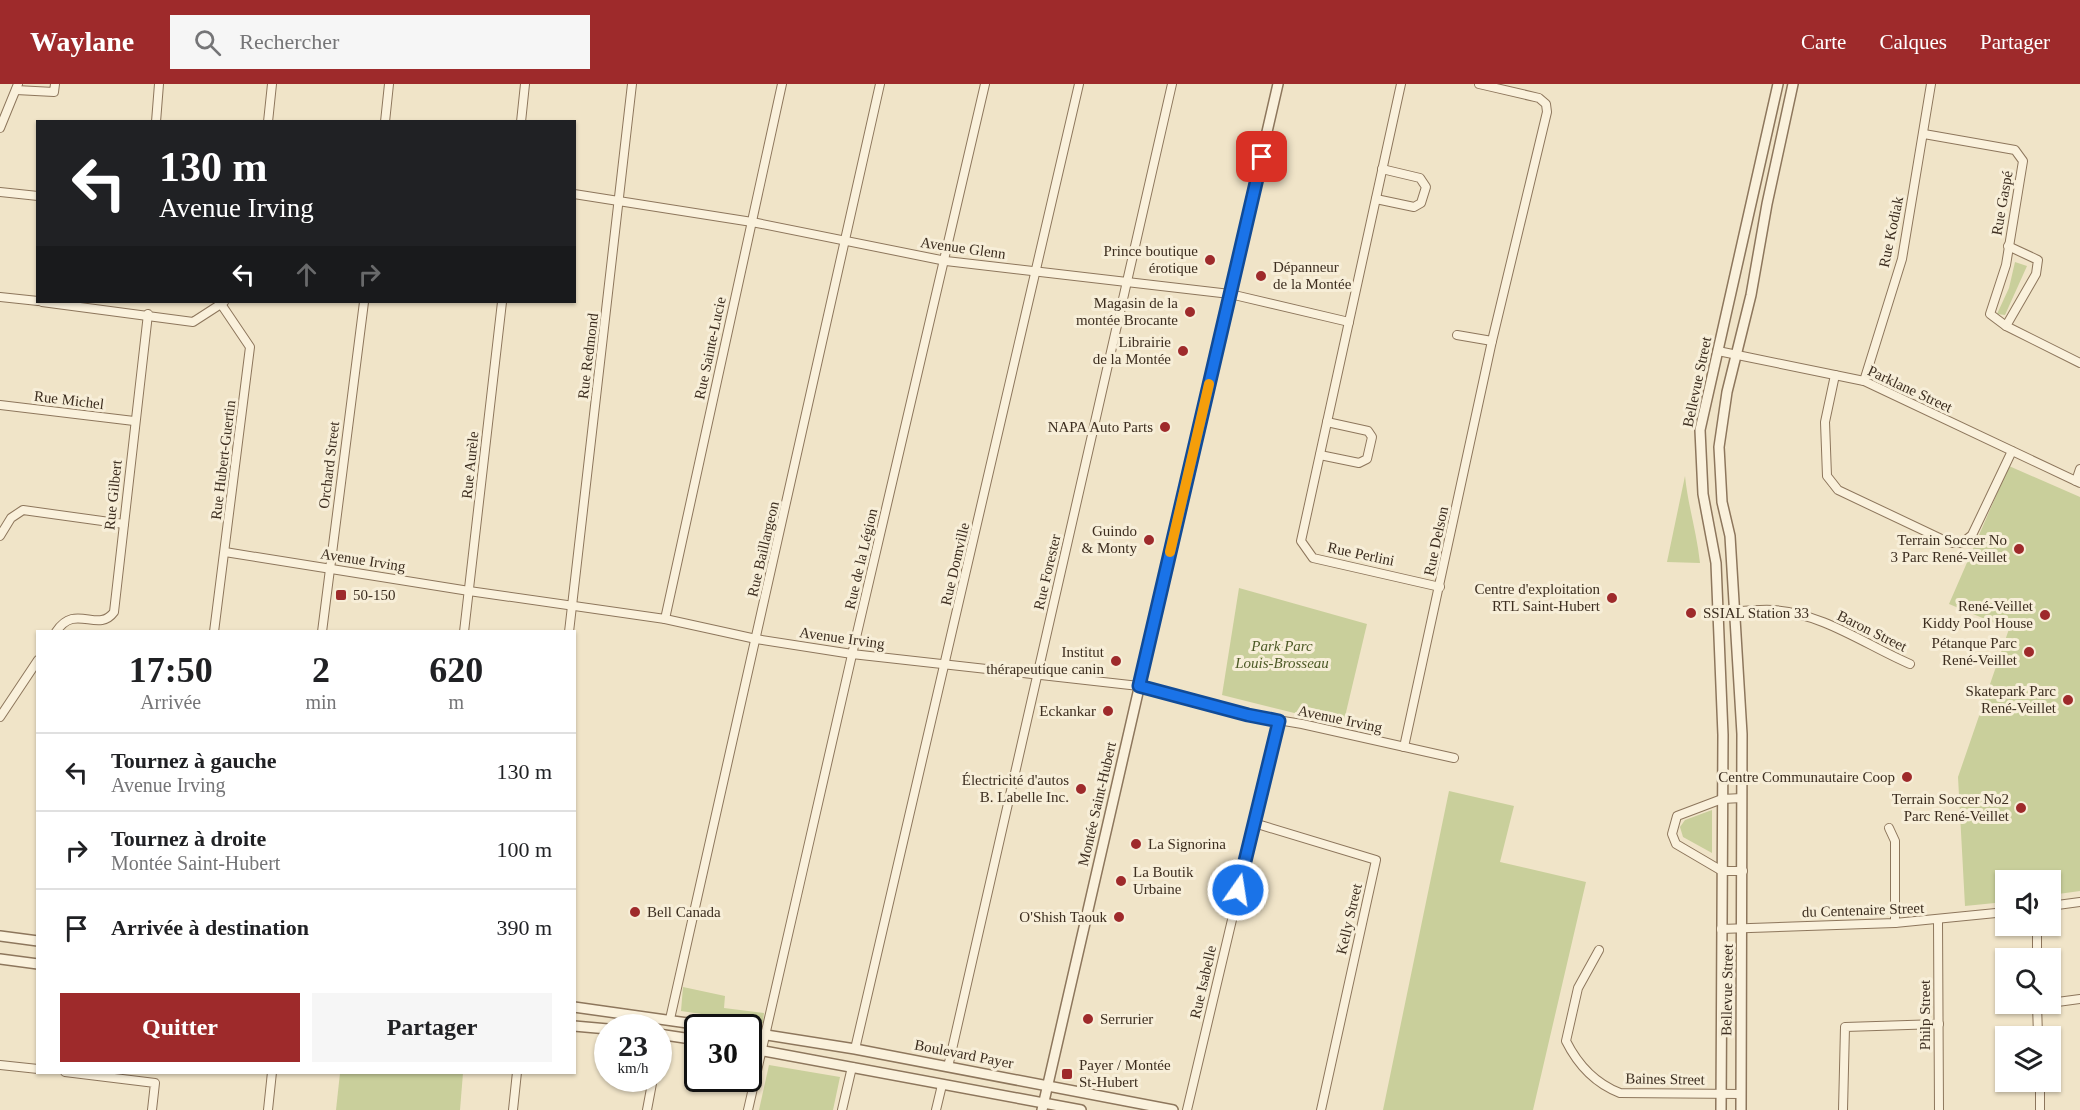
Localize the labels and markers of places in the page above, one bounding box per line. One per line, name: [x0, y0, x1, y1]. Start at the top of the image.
pin: [1236, 131, 1287, 182]
place label: Prince boutique érotique: [1103, 243, 1198, 276]
marker: Prince boutique érotique: [1203, 253, 1217, 267]
place label: Dépanneur de la Montée: [1273, 259, 1352, 292]
marker: Dépanneur de la Montée: [1254, 269, 1268, 283]
place label: Magasin de la montée Brocante: [1076, 295, 1178, 328]
marker: Magasin de la montée Brocante: [1183, 305, 1197, 319]
place label: Librairie de la Montée: [1093, 334, 1171, 367]
marker: Librairie de la Montée: [1176, 344, 1190, 358]
place label: NAPA Auto Parts: [1048, 419, 1153, 435]
marker: NAPA Auto Parts: [1158, 420, 1172, 434]
place label: Guindo & Monty: [1082, 523, 1137, 556]
place label: Terrain Soccer No 3 Parc René-Veillet: [1890, 532, 2008, 565]
marker: Guindo & Monty: [1142, 533, 1156, 547]
marker: Terrain Soccer No 3 Parc René-Veillet: [2012, 542, 2026, 556]
place label: Centre d'exploitation RTL Saint-Hubert: [1474, 581, 1601, 614]
place label: 50-150: [353, 587, 396, 603]
marker: 50-150: [334, 588, 348, 602]
marker: Centre d'exploitation RTL Saint-Hubert: [1605, 591, 1619, 605]
place label: René-Veillet Kiddy Pool House: [1922, 598, 2034, 631]
place label: SSIAL Station 33: [1703, 605, 1809, 621]
marker: SSIAL Station 33: [1684, 606, 1698, 620]
marker: René-Veillet Kiddy Pool House: [2038, 608, 2052, 622]
place label: Pétanque Parc René-Veillet: [1932, 635, 2018, 668]
place label: Institut thérapeutique canin: [986, 644, 1105, 677]
marker: Pétanque Parc René-Veillet: [2022, 645, 2036, 659]
marker: Institut thérapeutique canin: [1109, 654, 1123, 668]
place label: Skatepark Parc René-Veillet: [1966, 683, 2057, 716]
marker: Skatepark Parc René-Veillet: [2061, 693, 2075, 707]
place label: Eckankar: [1039, 703, 1096, 719]
marker: Eckankar: [1101, 704, 1115, 718]
place label: Centre Communautaire Coop: [1718, 769, 1895, 785]
marker: Centre Communautaire Coop: [1900, 770, 1914, 784]
place label: Électricité d'autos B. Labelle Inc.: [962, 772, 1069, 805]
marker: Électricité d'autos B. Labelle Inc.: [1074, 782, 1088, 796]
place label: Terrain Soccer No2 Parc René-Veillet: [1892, 791, 2010, 824]
marker: Terrain Soccer No2 Parc René-Veillet: [2014, 801, 2028, 815]
place label: La Signorina: [1148, 836, 1226, 852]
marker: La Signorina: [1129, 837, 1143, 851]
place label: La Boutik Urbaine: [1133, 864, 1194, 897]
marker: La Boutik Urbaine: [1114, 874, 1128, 888]
place label: Bell Canada: [647, 904, 721, 920]
marker: Bell Canada: [628, 905, 642, 919]
place label: O'Shish Taouk: [1019, 909, 1107, 925]
marker: O'Shish Taouk: [1112, 910, 1126, 924]
place label: Serrurier: [1100, 1011, 1153, 1027]
marker: Serrurier: [1081, 1012, 1095, 1026]
place label: Payer / Montée St-Hubert: [1079, 1057, 1171, 1090]
marker: Payer / Montée St-Hubert: [1060, 1067, 1074, 1081]

